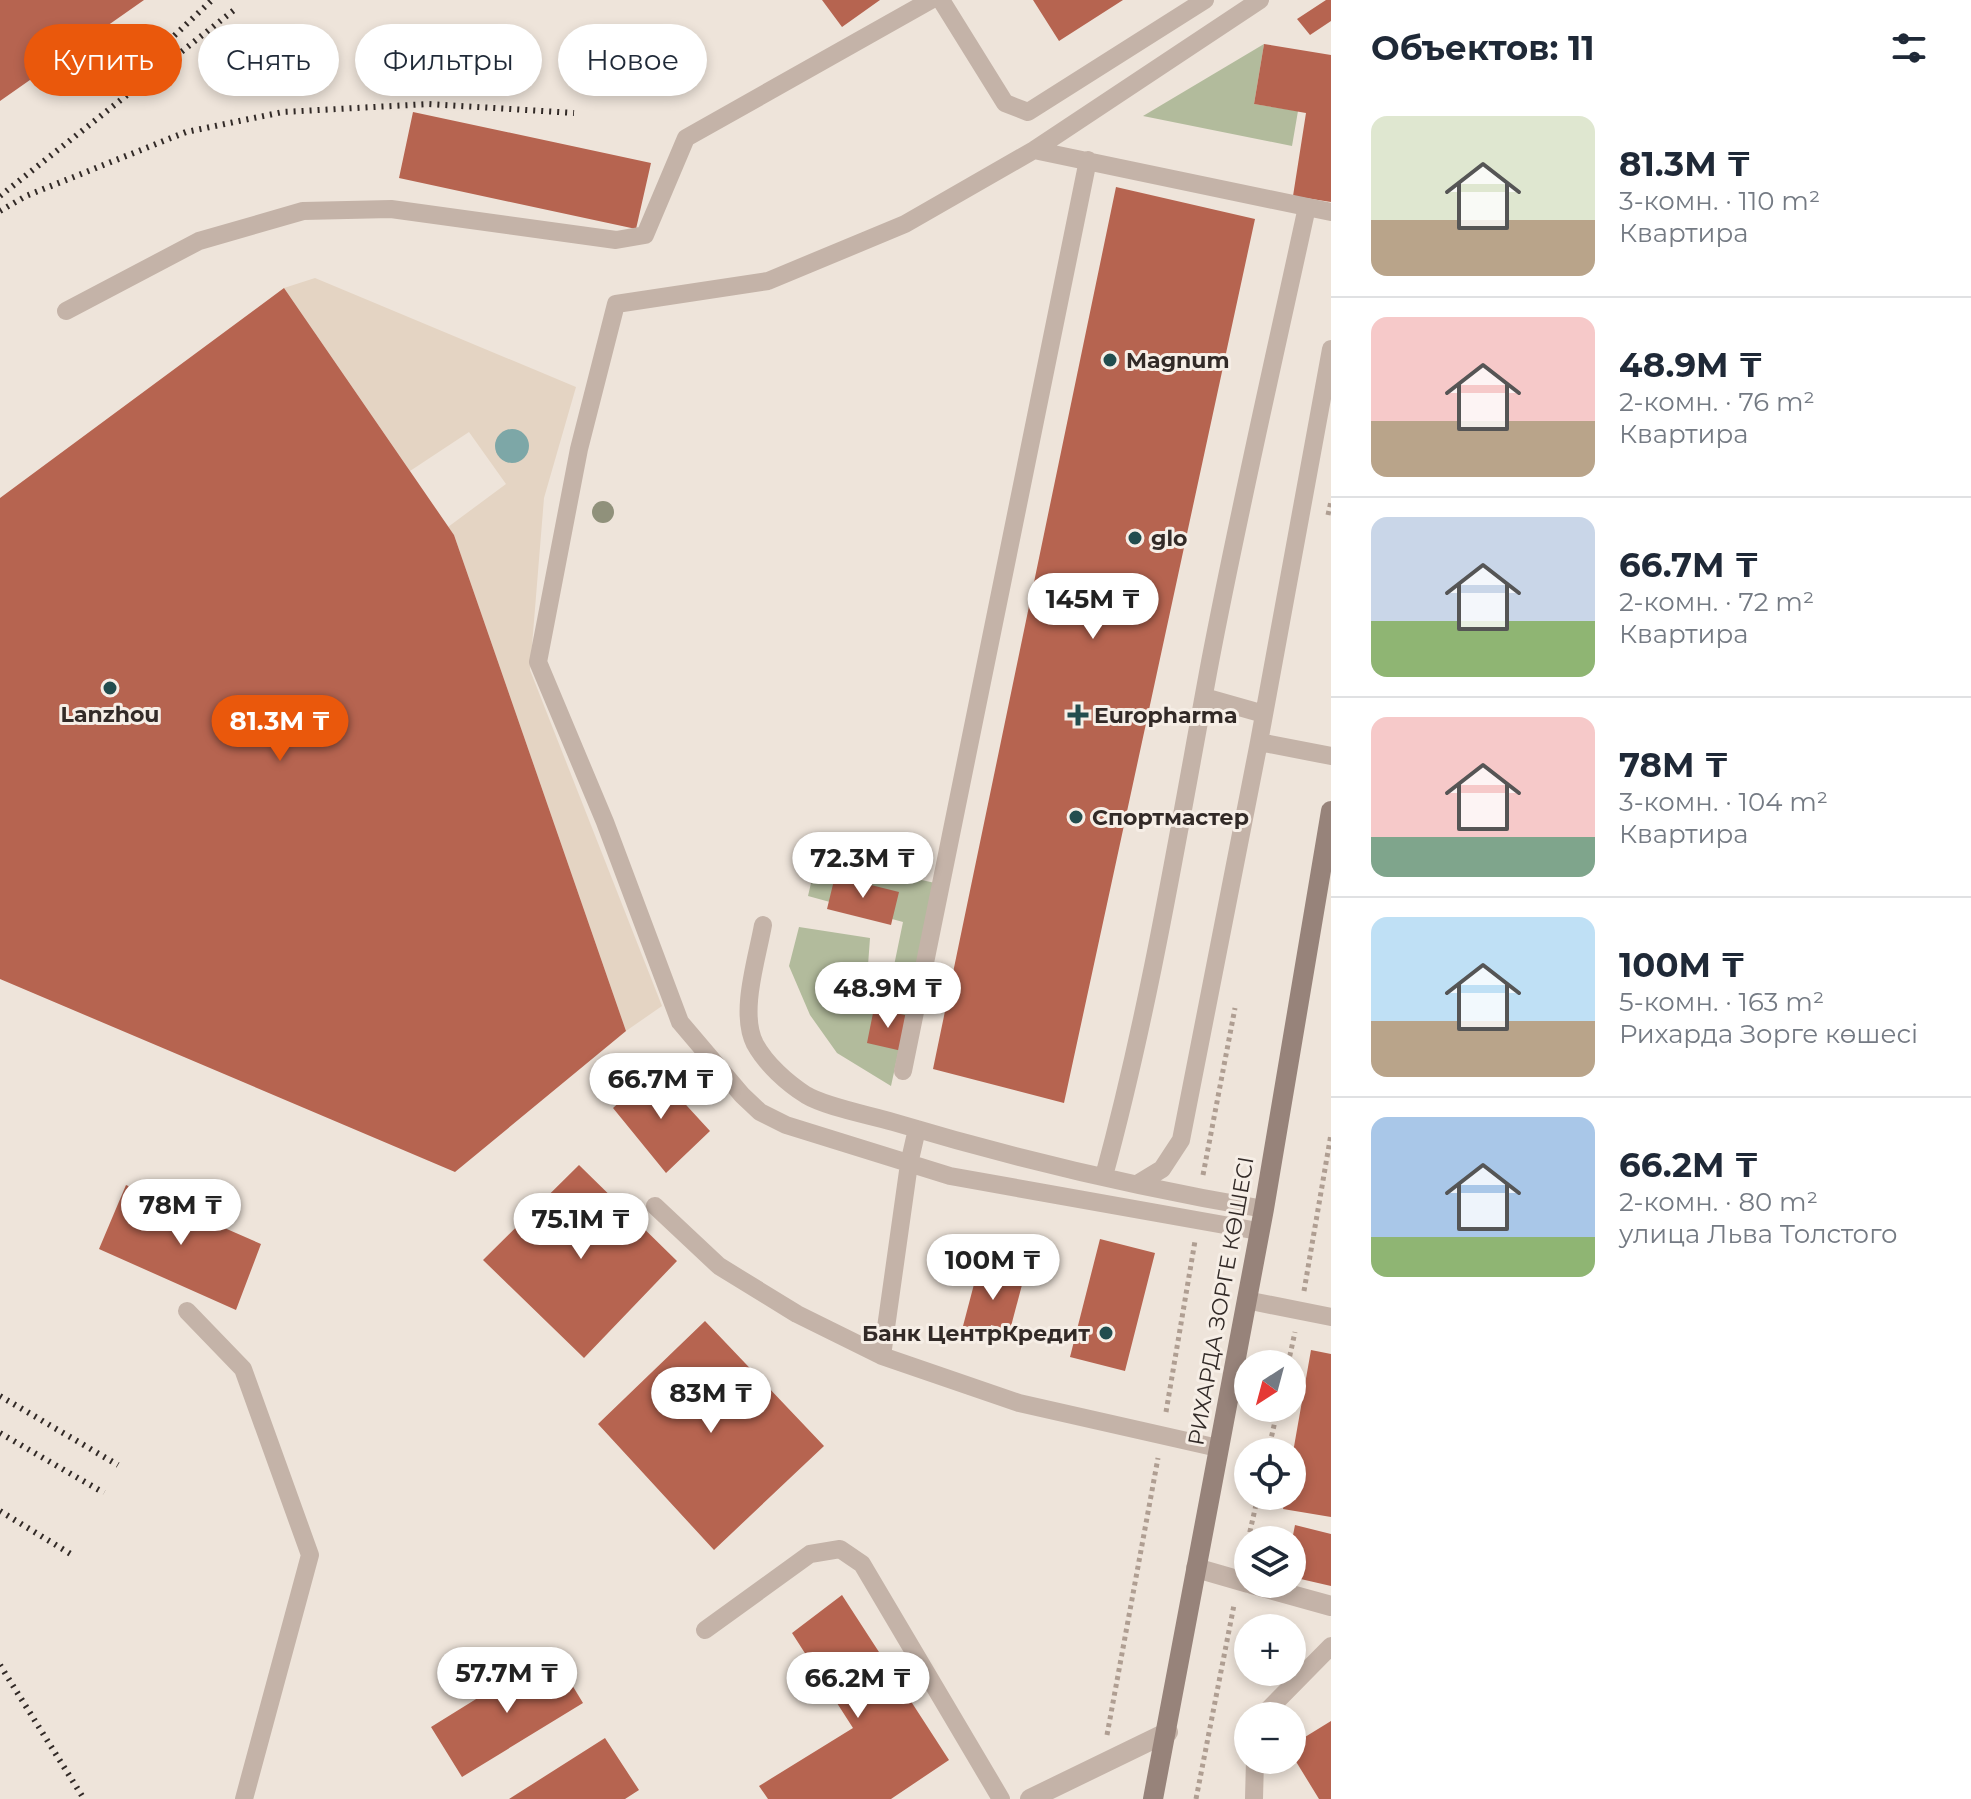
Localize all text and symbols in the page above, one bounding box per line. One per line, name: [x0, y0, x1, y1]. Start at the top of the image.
chip: Купить: [24, 24, 182, 96]
chip: Снять: [198, 24, 339, 96]
chip: Фильтры: [355, 24, 542, 96]
chip: Новое: [558, 24, 707, 96]
icon: filters: [1887, 26, 1931, 70]
text: Объектов: 11: [1371, 27, 1595, 69]
text: 81.3M ₸: [1619, 143, 1751, 185]
icon: home: [1435, 148, 1531, 244]
text: 3-комн. · 110 m²: [1619, 185, 1820, 217]
text: Квартира: [1619, 217, 1748, 249]
text: 48.9M ₸: [1619, 344, 1763, 386]
place label: Magnum: [1126, 347, 1229, 374]
icon: home: [1435, 349, 1531, 445]
marker: Magnum: [1101, 351, 1119, 369]
text: 2-комн. · 76 m²: [1619, 386, 1815, 418]
text: Квартира: [1619, 418, 1748, 450]
place label: glo: [1151, 525, 1187, 552]
marker: glo: [1126, 529, 1144, 547]
text: 66.7M ₸: [1619, 544, 1759, 586]
icon: home: [1435, 549, 1531, 645]
pin: 145M ₸: [1028, 573, 1158, 641]
text: 145M ₸: [1046, 583, 1140, 615]
text: 2-комн. · 72 m²: [1619, 586, 1814, 618]
text: Квартира: [1619, 618, 1748, 650]
marker: Lanzhou: [101, 679, 119, 697]
pin: 81.3M ₸: [206, 695, 354, 763]
place label: Lanzhou: [61, 701, 159, 728]
place label: Europharma: [1094, 702, 1238, 729]
text: 81.3M ₸: [230, 705, 330, 737]
marker: Europharma: [1069, 706, 1087, 724]
text: 78M ₸: [1619, 744, 1729, 786]
icon: home: [1435, 749, 1531, 845]
text: 3-комн. · 104 m²: [1619, 786, 1828, 818]
place label: Спортмастер: [1092, 804, 1249, 831]
marker: Спортмастер: [1067, 808, 1085, 826]
text: Квартира: [1619, 818, 1748, 850]
pin: 72.3M ₸: [789, 832, 937, 900]
text: 72.3M ₸: [810, 842, 916, 874]
text: 100M ₸: [1619, 944, 1745, 986]
icon: home: [1435, 949, 1531, 1045]
pin: 48.9M ₸: [814, 962, 962, 1030]
text: 48.9M ₸: [833, 972, 943, 1004]
text: 5-комн. · 163 m²: [1619, 986, 1824, 1018]
text: Рихарда Зорге көшесі: [1619, 1018, 1918, 1050]
pin: 66.7M ₸: [587, 1053, 735, 1121]
text: 66.7M ₸: [607, 1063, 715, 1095]
text: 66.2M ₸: [1619, 1144, 1759, 1186]
icon: home: [1435, 1149, 1531, 1245]
street label: РИХАРДА ЗОРГЕ КӨШЕСІ: [1182, 1155, 1260, 1447]
pin: 78M ₸: [125, 1179, 237, 1247]
text: 2-комн. · 80 m²: [1619, 1186, 1818, 1218]
text: 78M ₸: [139, 1189, 223, 1221]
pin: 75.1M ₸: [507, 1193, 655, 1261]
text: 75.1M ₸: [532, 1203, 630, 1235]
text: улица Льва Толстого: [1619, 1218, 1897, 1250]
pin: 100M ₸: [928, 1234, 1058, 1302]
text: 100M ₸: [945, 1244, 1041, 1276]
place label: Банк ЦентрКредит: [862, 1320, 1090, 1347]
marker: Банк ЦентрКредит: [1097, 1324, 1115, 1342]
north arrow: [1234, 1350, 1306, 1422]
map controls: [1234, 1350, 1306, 1774]
pin: 83M ₸: [655, 1367, 767, 1435]
text: 83M ₸: [669, 1377, 753, 1409]
button: locate: [1234, 1438, 1306, 1510]
button: layers: [1234, 1526, 1306, 1598]
button: +: [1234, 1614, 1306, 1686]
pin: 57.7M ₸: [433, 1647, 581, 1715]
pin: 66.2M ₸: [784, 1652, 932, 1720]
text: 57.7M ₸: [455, 1657, 559, 1689]
text: 66.2M ₸: [805, 1662, 911, 1694]
button: −: [1234, 1702, 1306, 1774]

